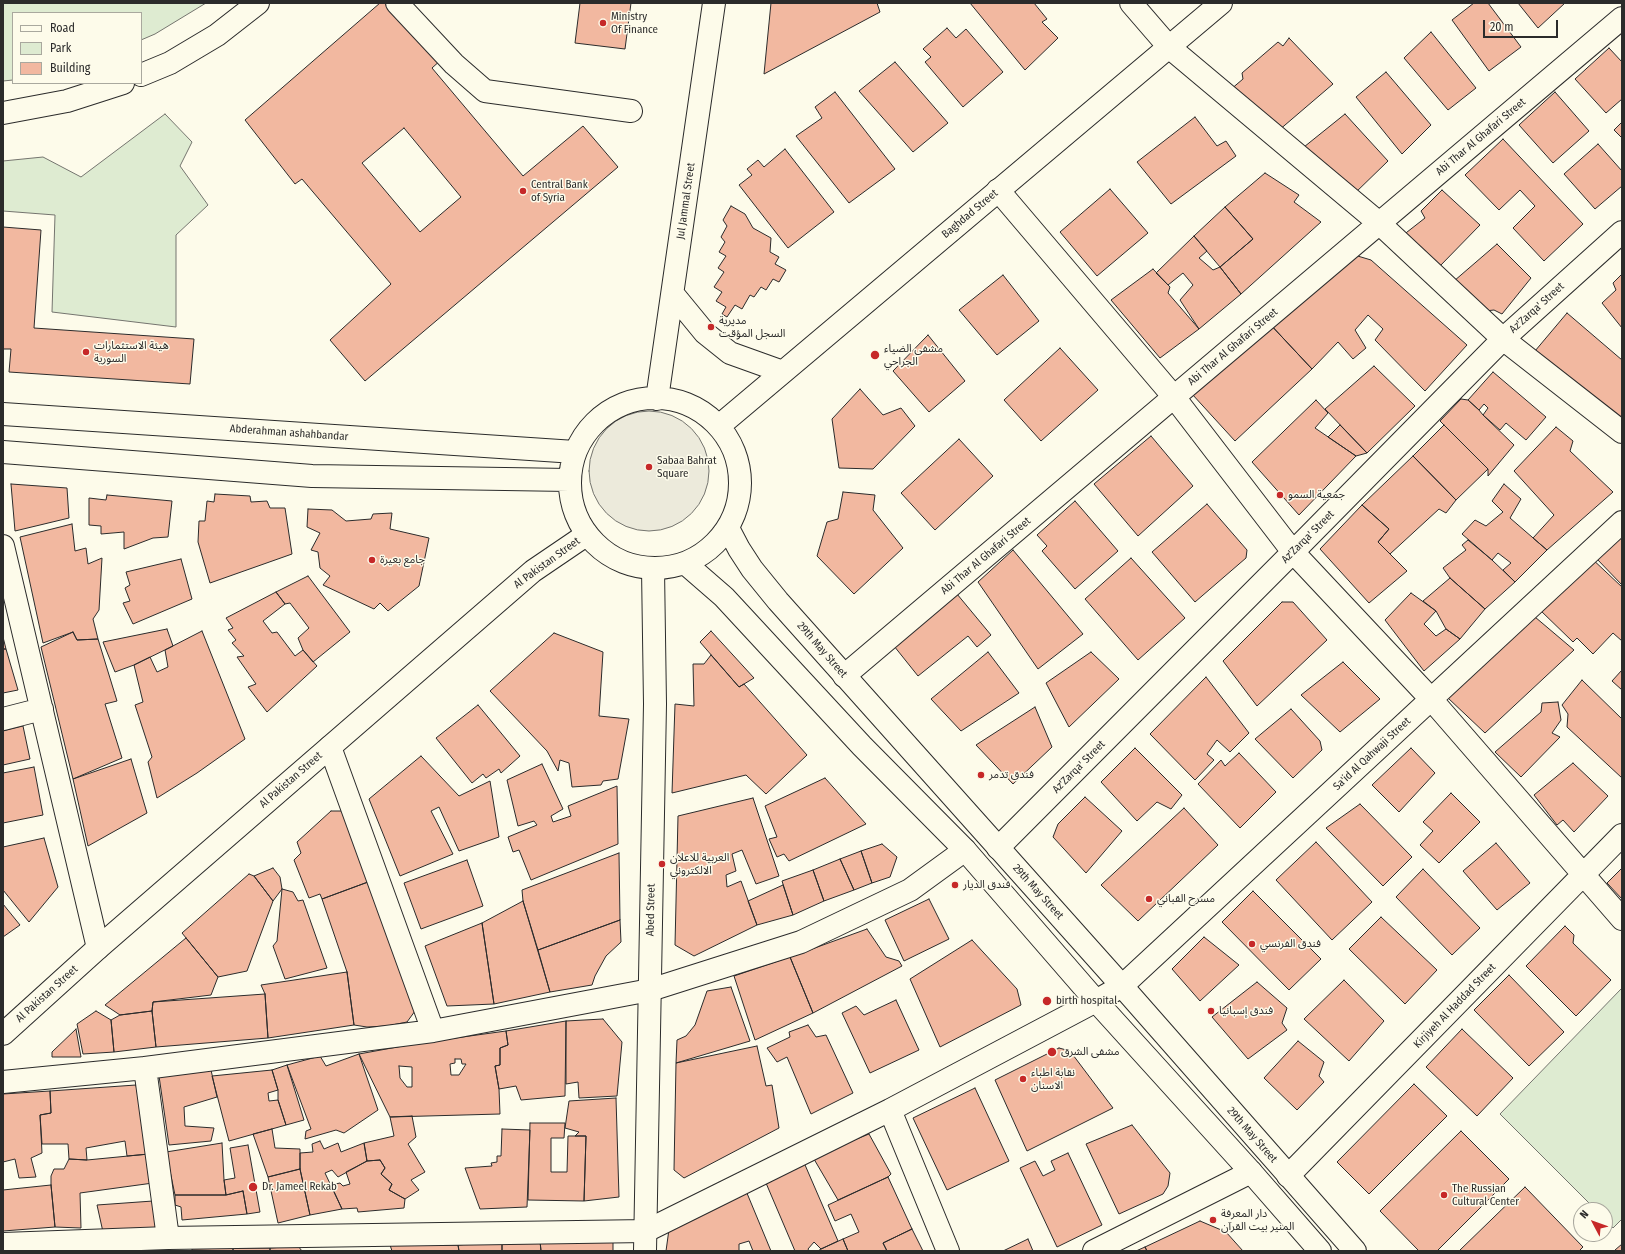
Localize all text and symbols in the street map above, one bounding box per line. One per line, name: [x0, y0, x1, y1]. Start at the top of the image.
place label: Ministry Of Finance: [611, 10, 658, 36]
legend: [12, 12, 142, 84]
scale bar: [1485, 12, 1560, 38]
marker: Ministry Of Finance: [598, 18, 608, 28]
text: 20 m: [1490, 20, 1514, 34]
text: Road: [50, 21, 75, 35]
text: Park: [50, 41, 71, 55]
text: Building: [50, 61, 90, 75]
street label: Abi Thar Al Ghafari Street: [1433, 96, 1529, 178]
street label: Jul Jammal Street: [674, 162, 698, 240]
place label: Central Bank of Syria: [531, 178, 588, 204]
marker: Central Bank of Syria: [518, 186, 528, 196]
street label: Baghdad Street: [939, 187, 1001, 241]
street label: Az'Zarqa' Street: [1507, 280, 1567, 336]
street label: Abi Thar Al Ghafari Street: [1185, 306, 1281, 388]
place label: مديرية السجل المؤقت: [719, 314, 785, 340]
marker: مديرية السجل المؤقت: [706, 322, 716, 332]
place label: هيئة الاستثمارات السورية: [94, 339, 169, 365]
place label: مشفى الضياء الجراحي: [884, 342, 943, 368]
marker: هيئة الاستثمارات السورية: [81, 347, 91, 357]
marker: مشفى الضياء الجراحي: [869, 349, 881, 361]
street label: Abderahman ashahbandar: [229, 422, 349, 444]
place label: Sabaa Bahrat Square: [657, 454, 717, 480]
marker: Sabaa Bahrat Square: [644, 462, 654, 472]
place label: جمعية السمو: [1288, 488, 1345, 502]
marker: جمعية السمو: [1275, 490, 1285, 500]
street label: Az'Zarqa' Street: [1279, 508, 1337, 566]
street label: Abi Thar Al Ghafari Street: [938, 515, 1034, 597]
street label: Al Pakistan Street: [511, 535, 583, 591]
place label: جامع بعيرة: [380, 553, 425, 567]
marker: جامع بعيرة: [367, 555, 377, 565]
street label: 29th May Street: [794, 619, 850, 681]
street label: Sa'id Al Qahwaji Street: [1331, 715, 1413, 793]
street label: Az'Zarqa' Street: [1050, 738, 1108, 796]
street label: Al Pakistan Street: [257, 749, 325, 811]
place label: فندق تدمر: [989, 768, 1034, 782]
marker: فندق تدمر: [976, 770, 986, 780]
place label: العربية للاعلان الالكتروني: [670, 851, 729, 877]
marker: العربية للاعلان الالكتروني: [657, 859, 667, 869]
street label: 29th May Street: [1010, 862, 1066, 922]
place label: فندق الديار: [963, 878, 1010, 892]
marker: فندق الديار: [950, 880, 960, 890]
street label: Abed Street: [644, 884, 658, 936]
place label: مسرح القباني: [1157, 892, 1215, 906]
marker: مسرح القباني: [1144, 894, 1154, 904]
place label: فندق الفرنسي: [1260, 937, 1321, 951]
marker: فندق الفرنسي: [1247, 939, 1257, 949]
street label: Kirjiyeh Al Haddad Street: [1411, 961, 1499, 1051]
street label: Al Pakistan Street: [13, 963, 81, 1025]
place label: birth hospital: [1056, 994, 1117, 1008]
marker: birth hospital: [1041, 995, 1053, 1007]
place label: فندق إسبانيا: [1219, 1004, 1273, 1018]
marker: فندق إسبانيا: [1206, 1006, 1216, 1016]
place label: مشفى الشرق: [1061, 1045, 1120, 1059]
marker: مشفى الشرق: [1046, 1046, 1058, 1058]
place label: نقابة اطباء الاسنان: [1031, 1066, 1075, 1092]
marker: نقابة اطباء الاسنان: [1018, 1074, 1028, 1084]
street label: 29th May Street: [1224, 1104, 1280, 1166]
place label: Dr. Jameel Rekab: [262, 1180, 337, 1194]
marker: Dr. Jameel Rekab: [247, 1181, 259, 1193]
place label: The Russian Cultural Center: [1452, 1182, 1519, 1208]
marker: The Russian Cultural Center: [1439, 1190, 1449, 1200]
north arrow: [1573, 1202, 1613, 1242]
place label: دار المعرفة المنير بيت القرآن: [1221, 1207, 1294, 1233]
text: N: [1577, 1208, 1591, 1221]
marker: دار المعرفة المنير بيت القرآن: [1208, 1215, 1218, 1225]

